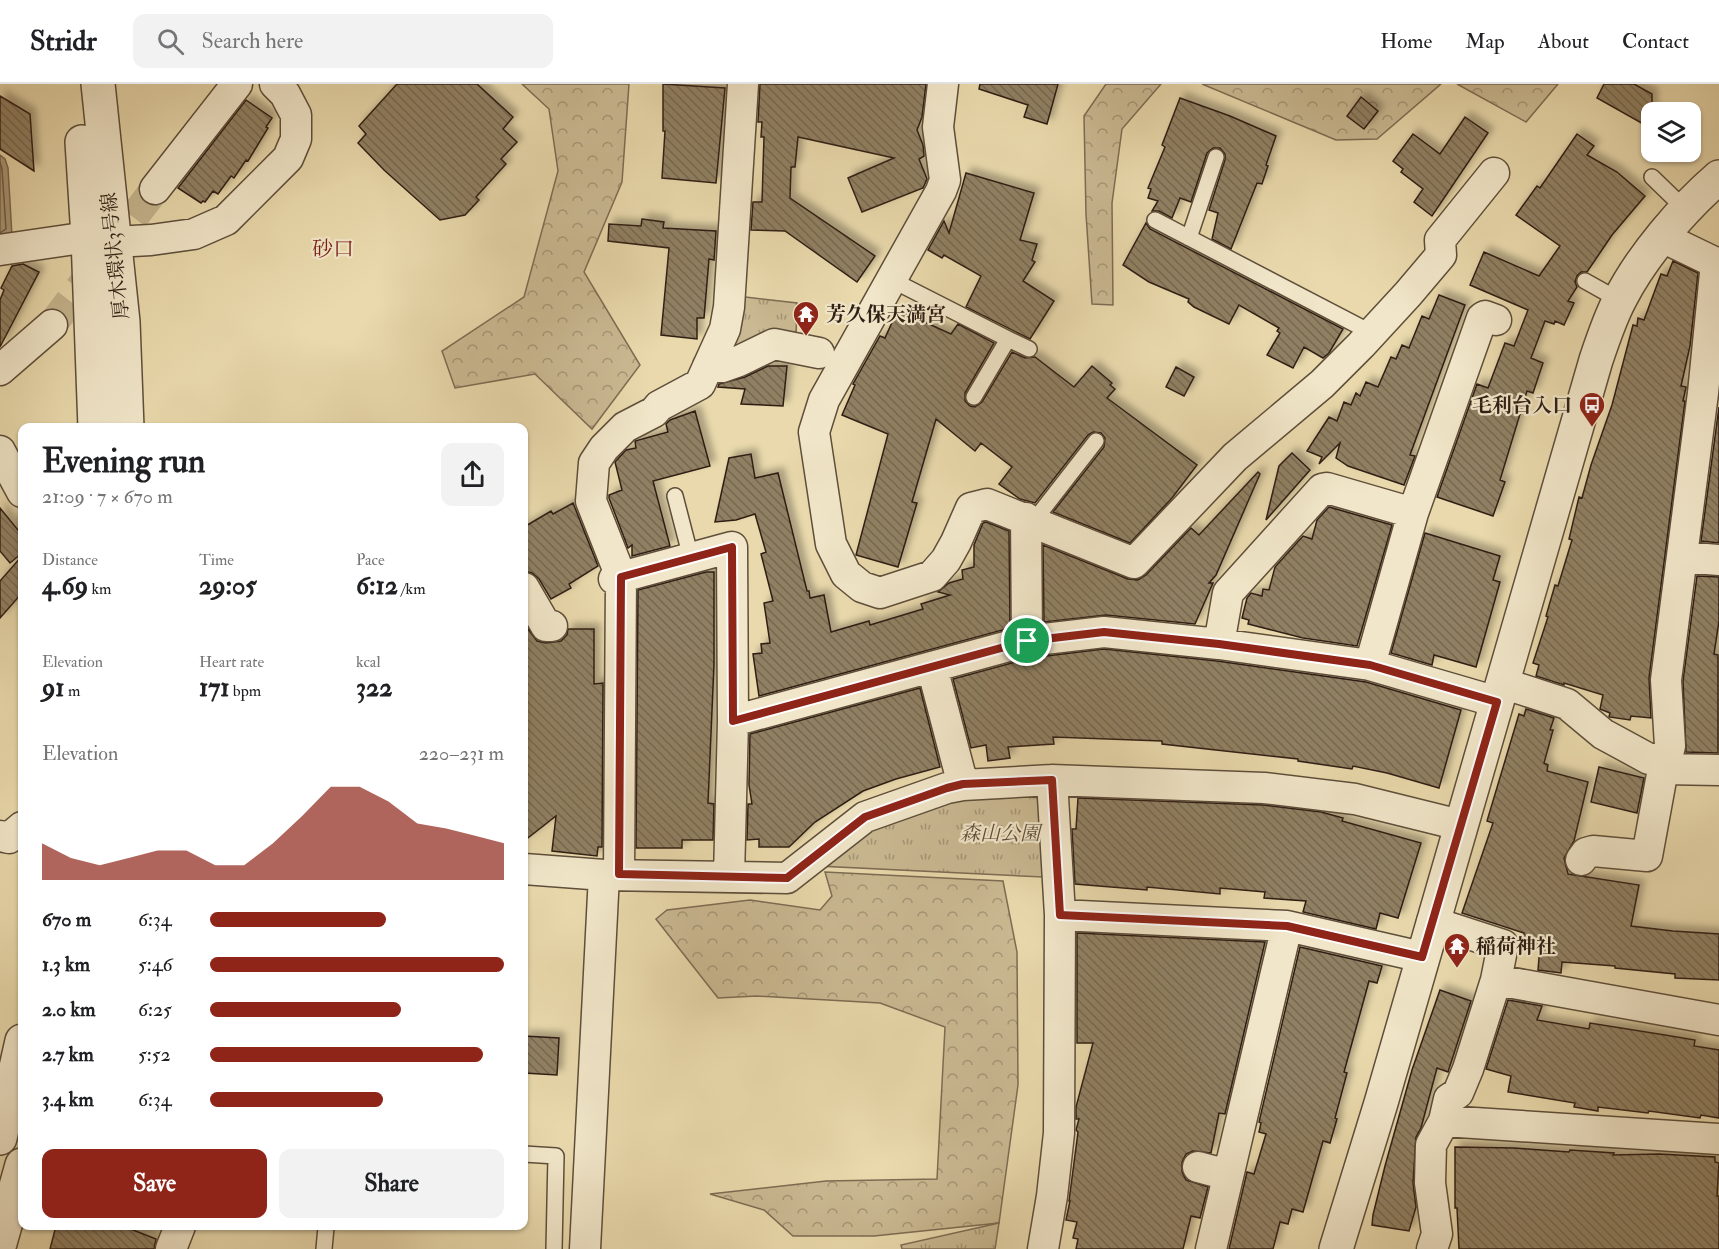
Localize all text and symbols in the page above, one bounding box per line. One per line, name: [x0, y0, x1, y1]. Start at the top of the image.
search box: [133, 14, 553, 68]
text: Stridr: [30, 24, 97, 59]
icon: search: [154, 25, 187, 58]
text: Search here: [202, 27, 303, 55]
text: Home: [1380, 28, 1432, 55]
text: Map: [1465, 28, 1505, 55]
text: About: [1538, 28, 1589, 55]
text: Contact: [1622, 28, 1689, 55]
map controls: [1641, 102, 1701, 162]
button: layers: [1641, 102, 1701, 162]
street label: 厚木環状3号線: [96, 191, 134, 321]
district label: 砂口: [312, 236, 354, 263]
temple icon: 芳久保天満宮: [791, 299, 821, 337]
place label: 芳久保天満宮: [826, 302, 946, 327]
bus stop icon: 毛利台入口: [1577, 390, 1607, 428]
place label: 毛利台入口: [1472, 393, 1572, 418]
text: Evening run: [42, 441, 205, 482]
button: share: [441, 443, 504, 506]
text: 21:09 · 7 × 670 m: [42, 484, 173, 509]
text: Distance: [42, 550, 98, 570]
text: Time: [199, 550, 234, 570]
text: Pace: [356, 550, 385, 570]
text: 4.69: [42, 570, 88, 602]
text: 29:05: [199, 570, 257, 602]
text: 6:12: [356, 570, 398, 602]
text: km: [88, 579, 111, 599]
text: /km: [398, 579, 426, 599]
pin: [1001, 615, 1052, 666]
icon: arrive: [1010, 624, 1043, 657]
text: Elevation: [42, 652, 103, 672]
text: Heart rate: [199, 652, 264, 672]
text: kcal: [356, 652, 381, 672]
text: 91: [42, 672, 65, 704]
text: 171: [199, 672, 230, 704]
text: 322: [356, 672, 392, 704]
text: m: [65, 681, 80, 701]
text: bpm: [230, 681, 261, 701]
text: Elevation: [42, 741, 118, 766]
text: 220–231 m: [419, 741, 504, 766]
park label: 森山公園: [960, 821, 1043, 846]
text: 670 m: [42, 907, 91, 932]
text: 6:34: [138, 907, 171, 932]
temple icon: 稲荷神社: [1442, 931, 1472, 969]
place label: 稲荷神社: [1476, 934, 1556, 959]
text: 1.3 km: [42, 952, 90, 977]
text: 5:46: [138, 952, 173, 977]
text: 2.0 km: [42, 997, 96, 1022]
text: 6:25: [138, 997, 172, 1022]
text: 2.7 km: [42, 1042, 94, 1067]
text: 5:52: [138, 1042, 171, 1067]
text: 3.4 km: [42, 1087, 94, 1112]
text: 6:34: [138, 1087, 171, 1112]
button: Save: [42, 1149, 267, 1218]
button: Share: [279, 1149, 504, 1218]

